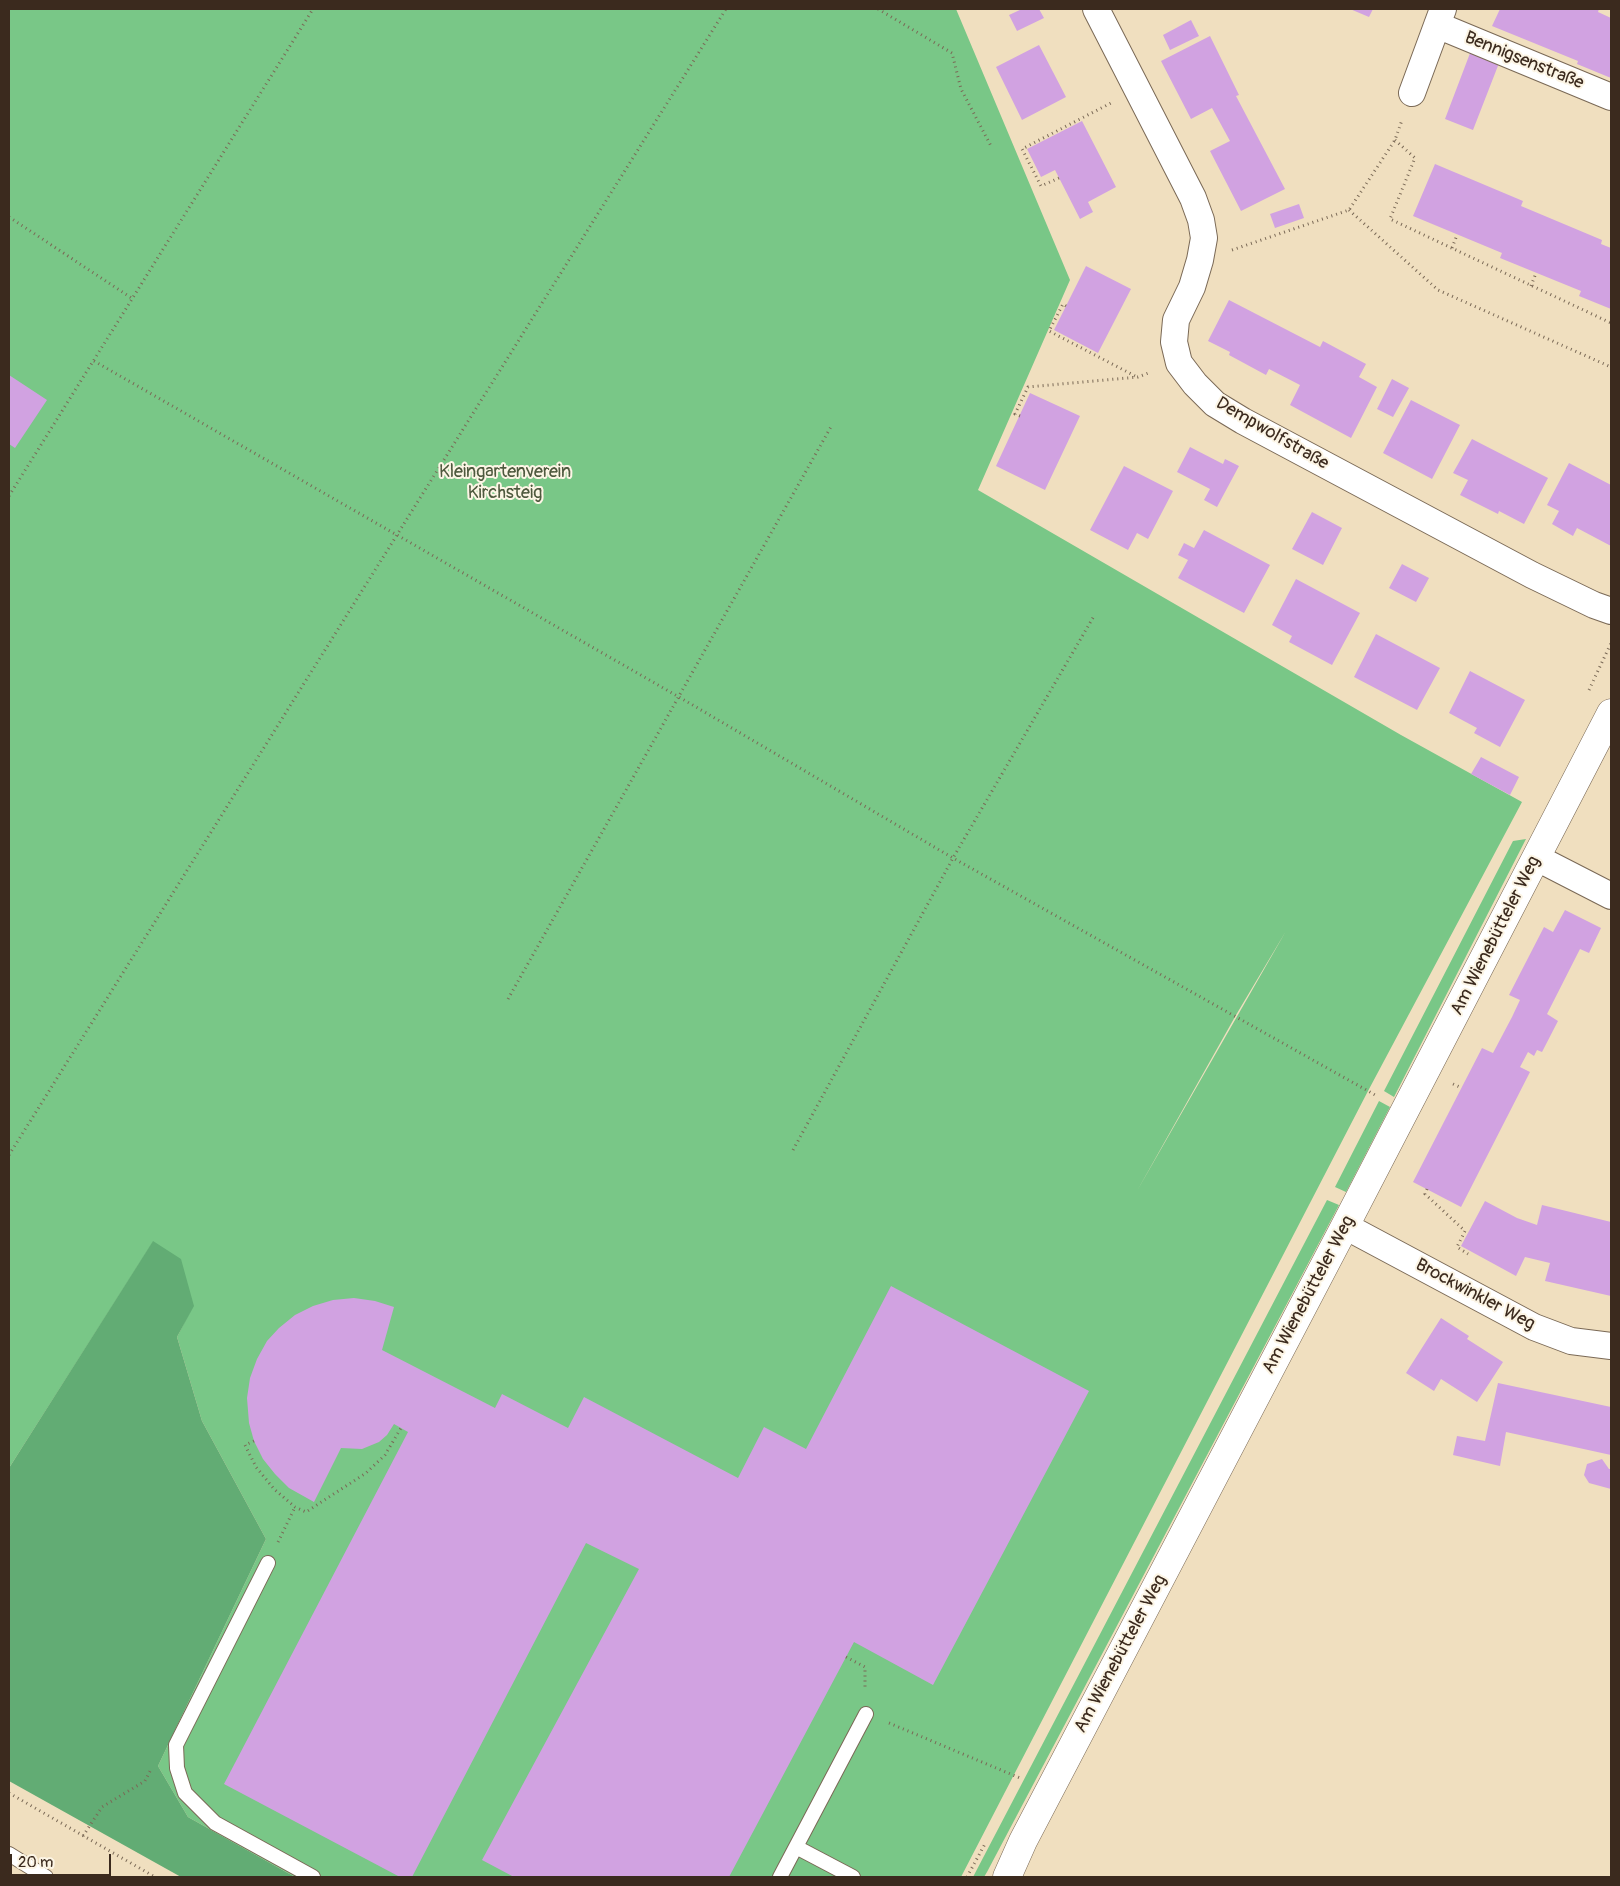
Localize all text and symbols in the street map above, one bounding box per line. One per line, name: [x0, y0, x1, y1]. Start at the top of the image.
street label: Bennigsenstraße: [1461, 27, 1587, 95]
street label: Dempwolfstraße: [1212, 393, 1332, 475]
park label: Kleingartenverein Kirchsteig: [439, 461, 571, 504]
street label: Am Wienebütteler Weg: [1446, 853, 1546, 1019]
street label: Am Wienebütteler Weg: [1258, 1212, 1360, 1378]
street label: Brockwinkler Weg: [1412, 1254, 1538, 1336]
street label: Am Wienebütteler Weg: [1070, 1571, 1172, 1737]
scale bar: [12, 1844, 114, 1876]
text: 20 m: [18, 1853, 53, 1872]

